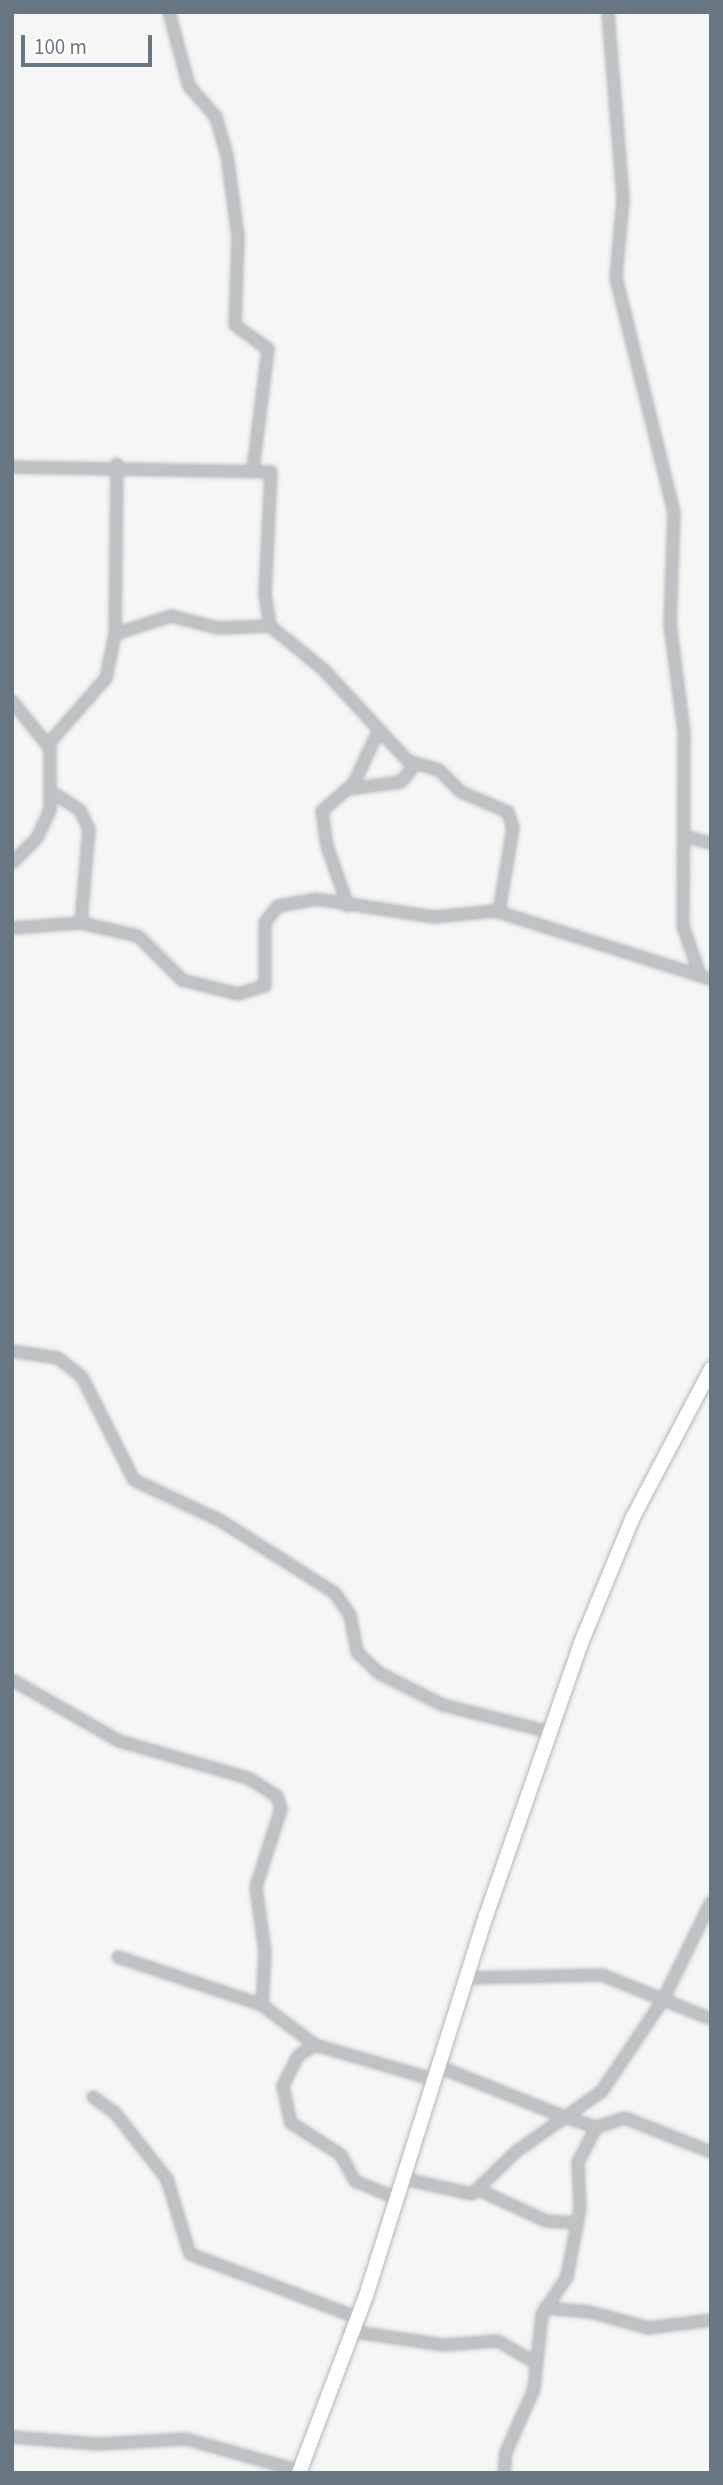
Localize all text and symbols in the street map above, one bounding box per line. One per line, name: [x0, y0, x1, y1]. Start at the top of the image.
scale bar: [24, 21, 156, 65]
text: 100 m: [34, 32, 87, 62]

